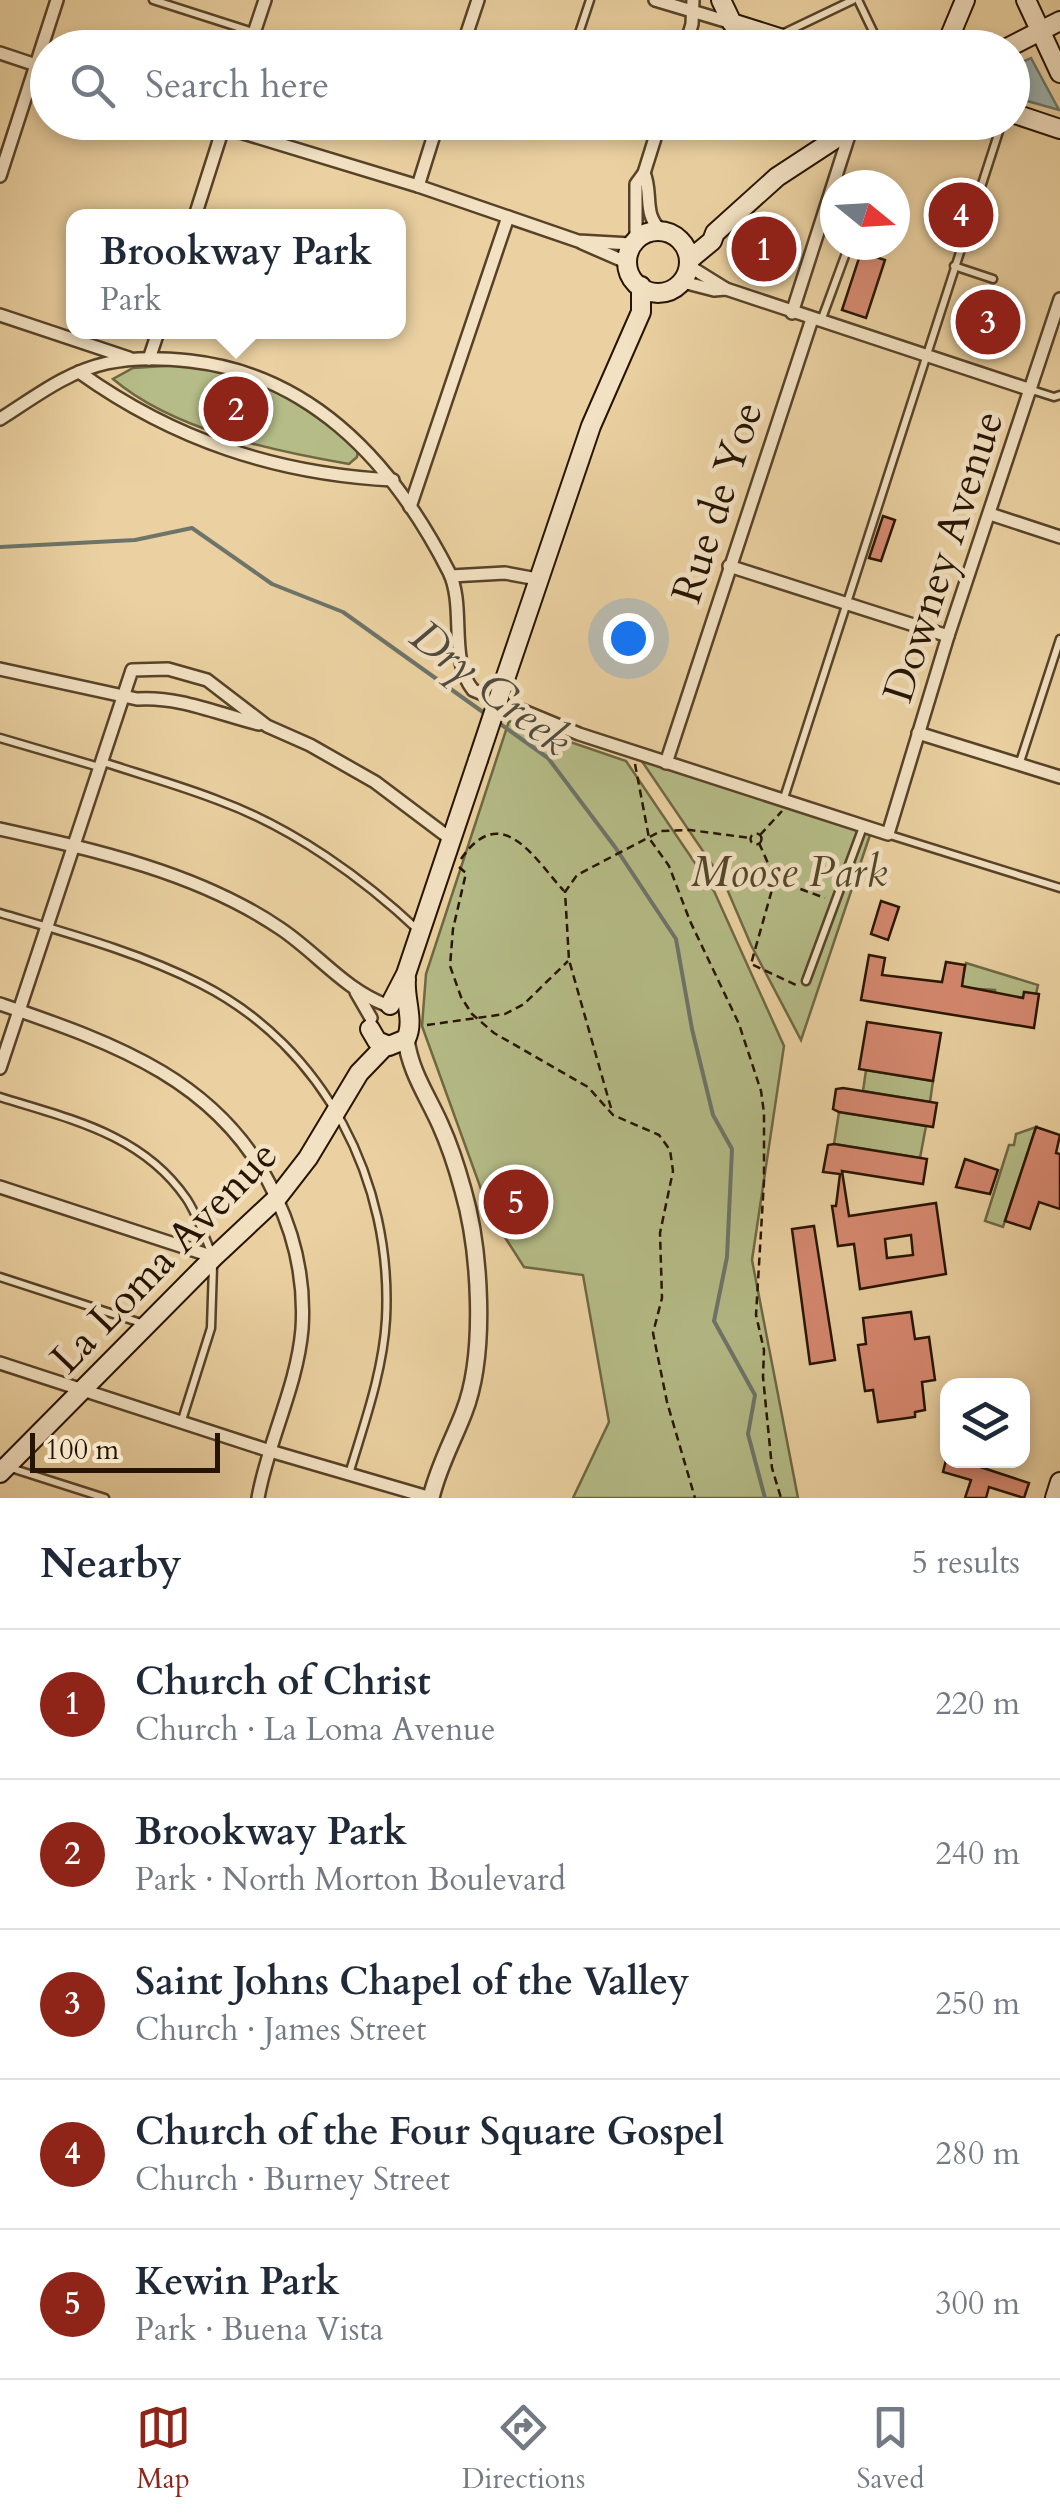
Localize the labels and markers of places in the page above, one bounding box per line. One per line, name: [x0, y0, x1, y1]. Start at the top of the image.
pin: 4: [928, 178, 994, 252]
pin: 1: [732, 212, 796, 286]
pin: 3: [956, 284, 1020, 360]
pin: 2: [204, 372, 268, 446]
pin: 5: [484, 1164, 548, 1240]

